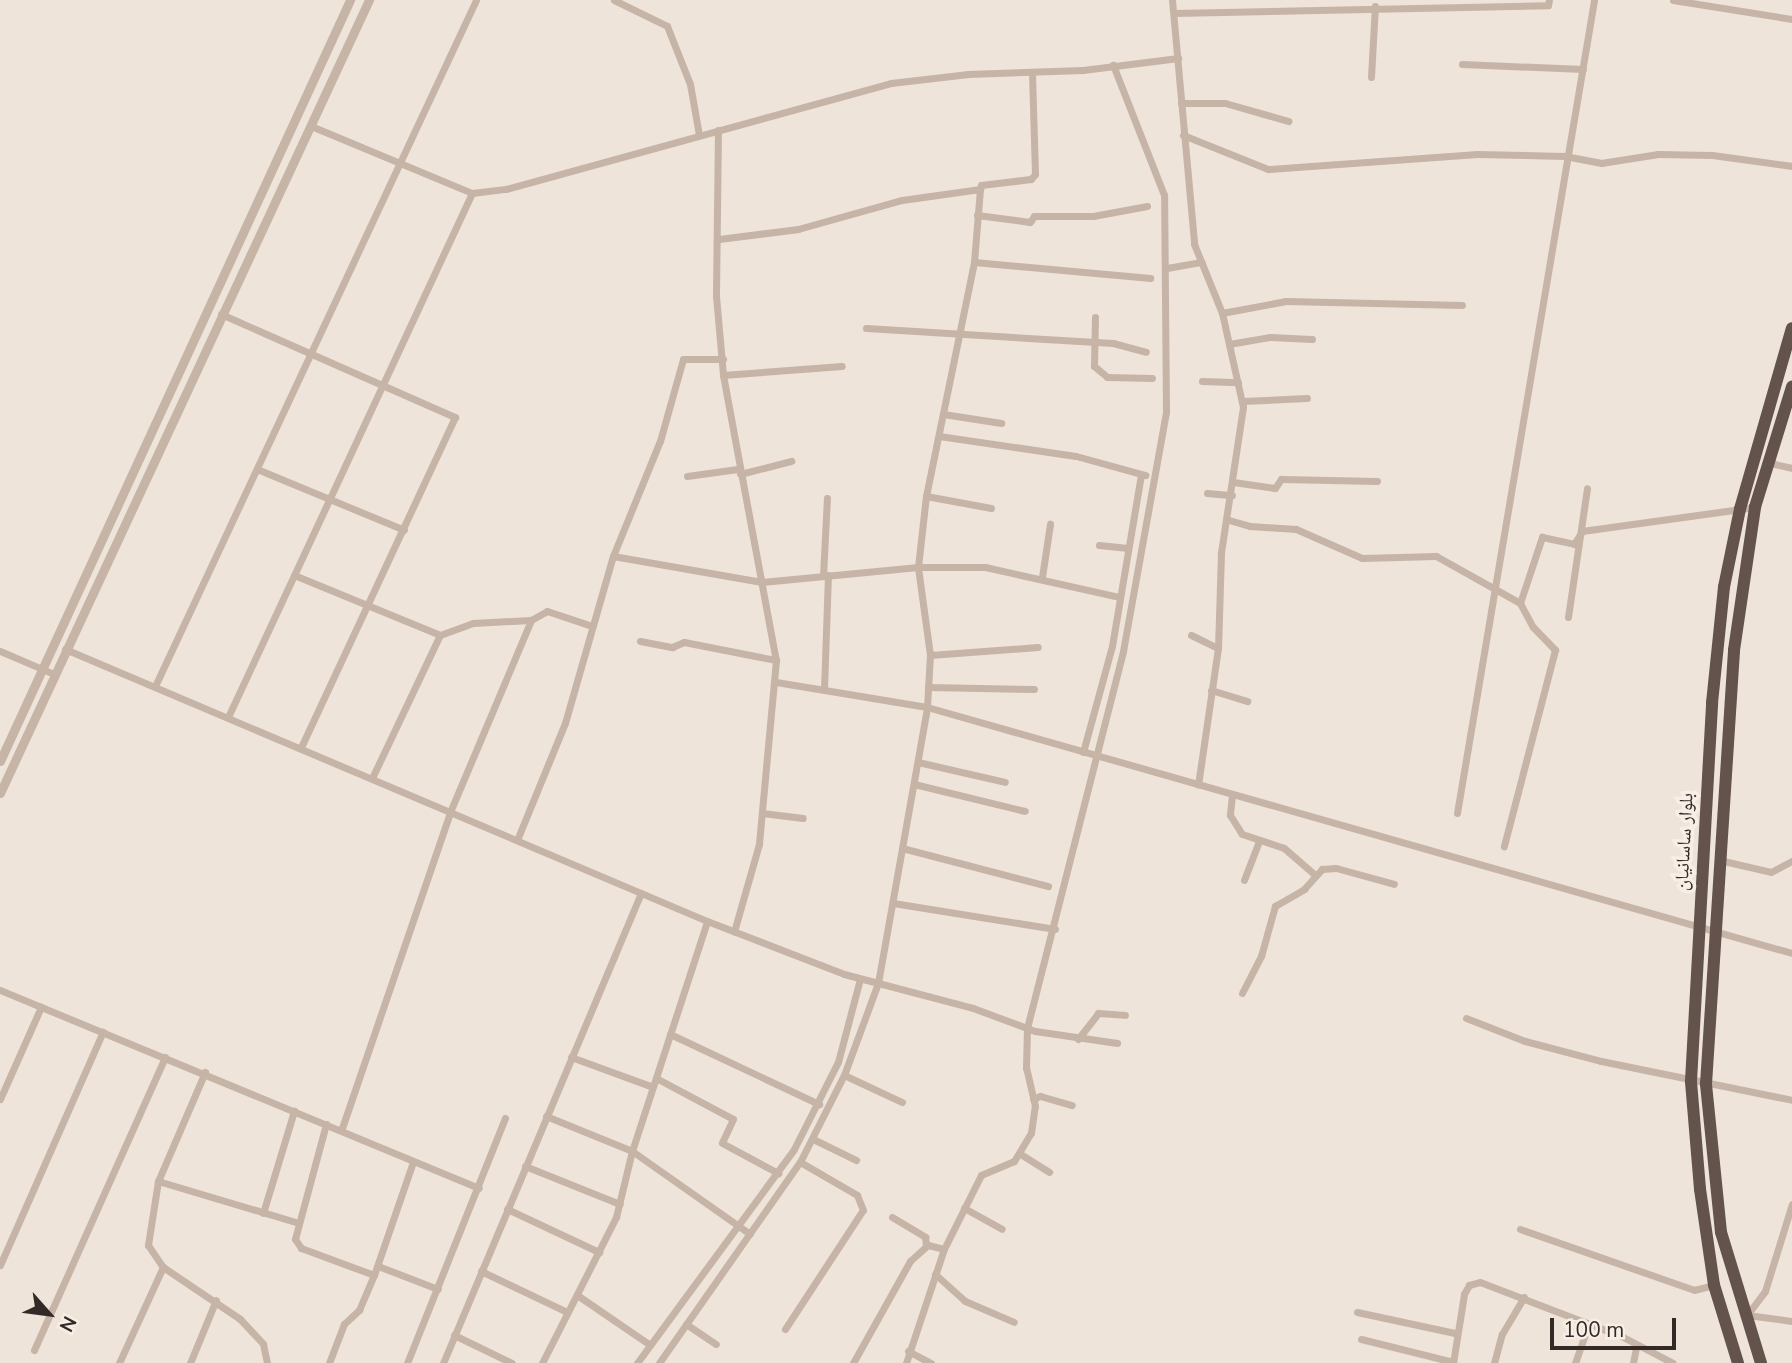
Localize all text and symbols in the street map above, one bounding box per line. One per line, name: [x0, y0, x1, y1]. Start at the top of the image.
street label: بلوار ساسانیان: [1671, 792, 1699, 892]
north arrow: [14, 1279, 84, 1349]
scale bar: [1554, 1304, 1680, 1348]
text: N: [53, 1311, 82, 1336]
text: 100 m: [1563, 1316, 1624, 1344]

